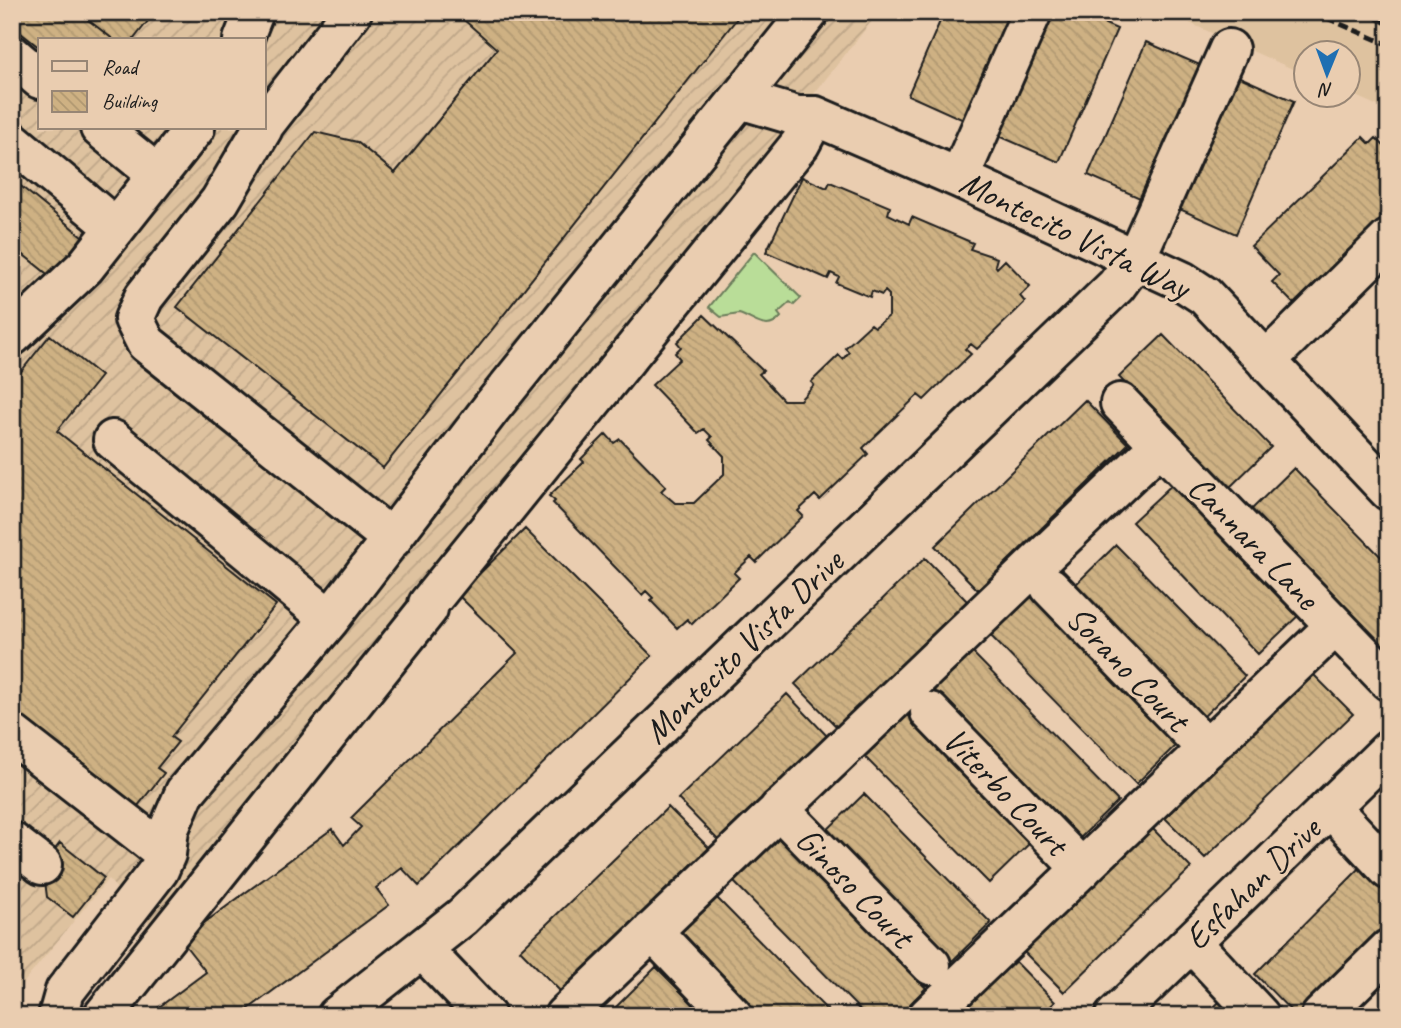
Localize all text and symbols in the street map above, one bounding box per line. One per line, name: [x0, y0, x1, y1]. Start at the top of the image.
legend: [38, 38, 266, 130]
north arrow: [1292, 38, 1362, 108]
text: Road: [102, 54, 141, 80]
text: N: [1317, 78, 1333, 102]
text: Building: [102, 88, 159, 114]
street label: Montecito Vista Way: [953, 159, 1200, 311]
street label: Cannara Lane: [1178, 466, 1331, 621]
street label: Montecito Vista Drive: [634, 538, 855, 753]
street label: Sorano Court: [1056, 596, 1201, 743]
street label: Viterbo Court: [933, 718, 1080, 867]
street label: Esfahan Drive: [1175, 805, 1332, 959]
street label: Ginoso Court: [786, 817, 926, 960]

